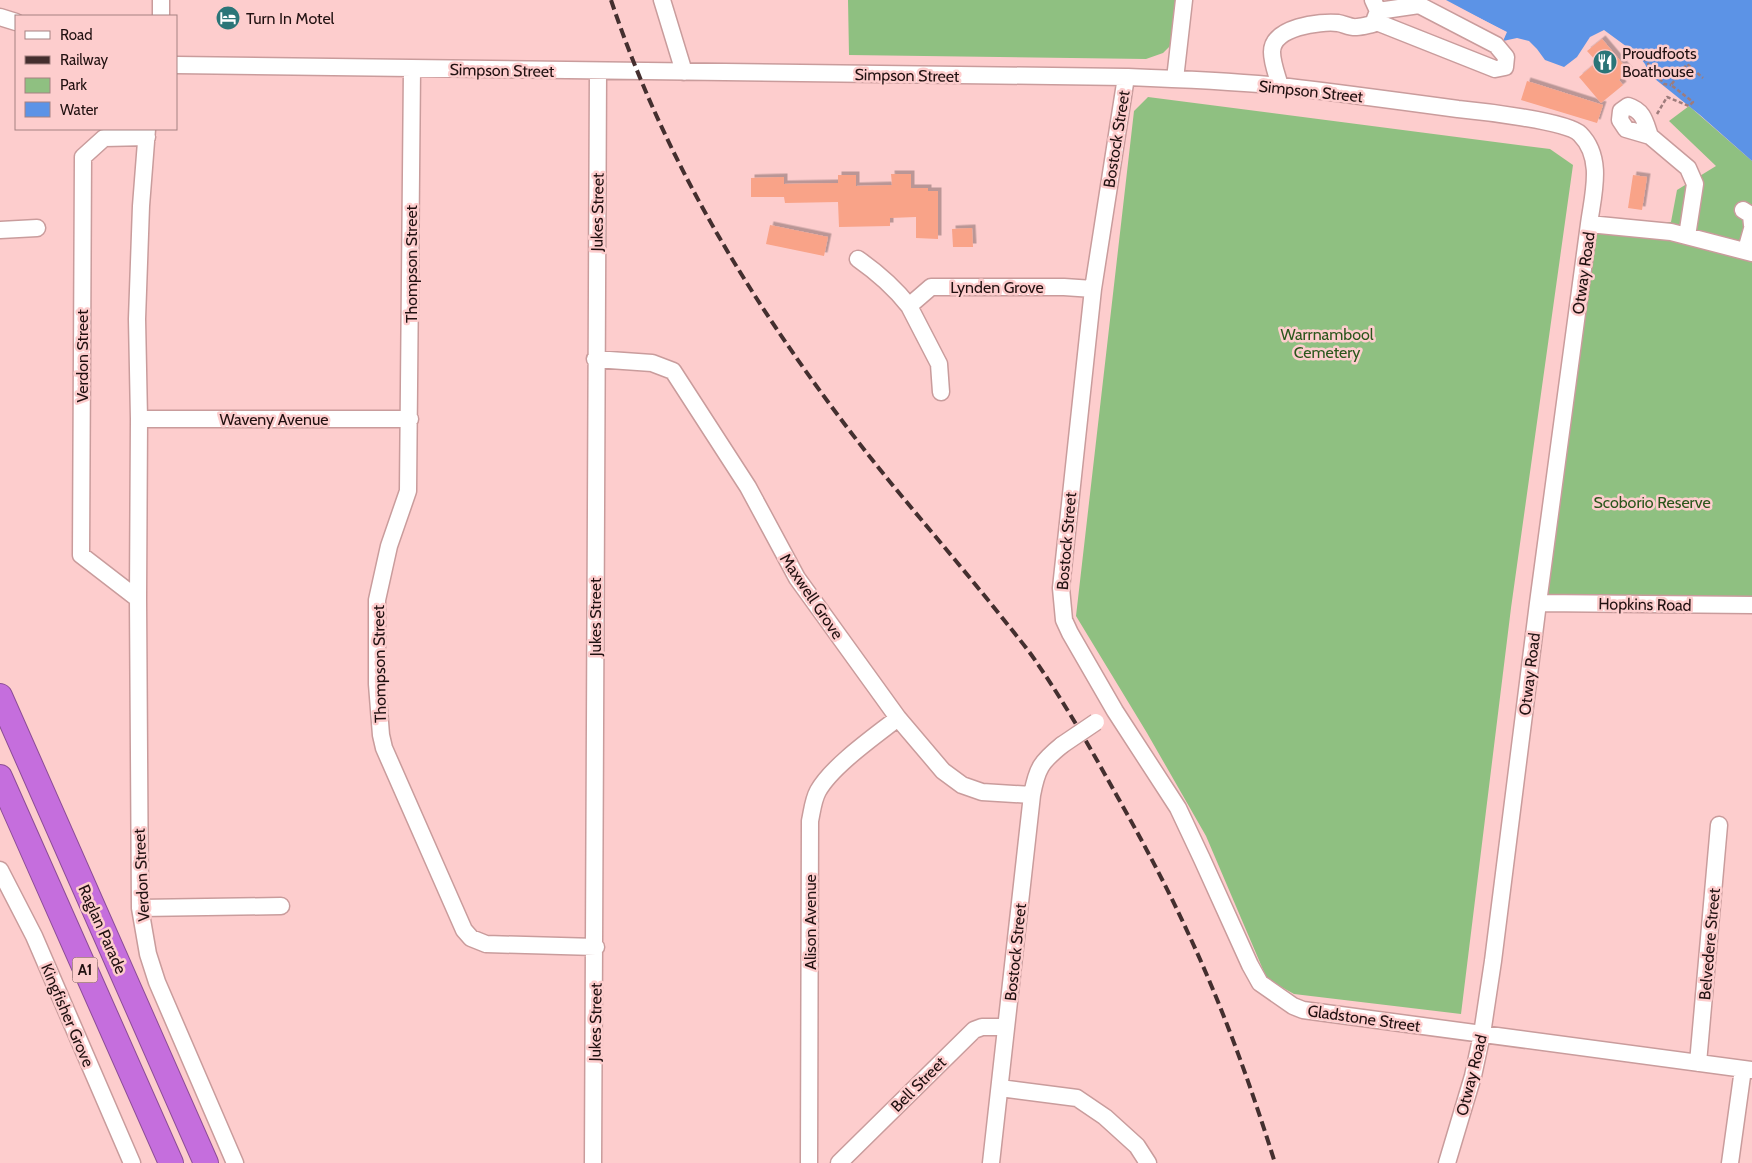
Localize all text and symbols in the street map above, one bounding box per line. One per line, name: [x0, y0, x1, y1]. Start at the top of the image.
hotel icon: Turn In Motel: [215, 5, 241, 31]
place label: Turn In Motel: [246, 9, 335, 28]
legend: [15, 15, 178, 130]
text: Road: [60, 26, 93, 44]
place label: Proudfoots Boathouse: [1622, 44, 1697, 81]
restaurant icon: Proudfoots Boathouse: [1592, 49, 1618, 75]
text: Railway: [60, 51, 109, 69]
street label: Simpson Street: [449, 60, 555, 81]
street label: Simpson Street: [854, 65, 960, 86]
text: Park: [60, 76, 87, 94]
street label: Simpson Street: [1258, 77, 1365, 106]
street label: Bostock Street: [1099, 88, 1134, 189]
text: Water: [60, 101, 98, 119]
street label: Jukes Street: [587, 172, 608, 252]
street label: Thompson Street: [402, 204, 421, 323]
street label: Otway Road: [1568, 231, 1599, 315]
street label: Lynden Grove: [950, 278, 1044, 297]
street label: Verdon Street: [73, 309, 92, 403]
park label: Warrnambool Cemetery: [1280, 325, 1374, 362]
street label: Waveny Avenue: [220, 410, 328, 429]
street label: Bostock Street: [1053, 491, 1080, 591]
park label: Scoborio Reserve: [1593, 493, 1711, 512]
street label: Maxwell Grove: [776, 550, 847, 643]
street label: Jukes Street: [586, 577, 605, 657]
street label: Hopkins Road: [1598, 594, 1692, 615]
street label: Thompson Street: [369, 604, 390, 723]
street label: Otway Road: [1515, 632, 1544, 716]
street label: Verdon Street: [130, 827, 153, 922]
street label: Alison Avenue: [801, 874, 820, 970]
street label: Raglan Parade: [74, 882, 131, 977]
street label: Belvedere Street: [1695, 887, 1724, 1001]
street label: Bostock Street: [1001, 902, 1030, 1002]
road number: A1: [72, 958, 98, 982]
street label: Kingfisher Grove: [37, 961, 98, 1070]
street label: Jukes Street: [585, 982, 606, 1062]
street label: Gladstone Street: [1306, 1001, 1422, 1036]
street label: Otway Road: [1452, 1033, 1491, 1118]
street label: Bell Street: [887, 1052, 950, 1116]

